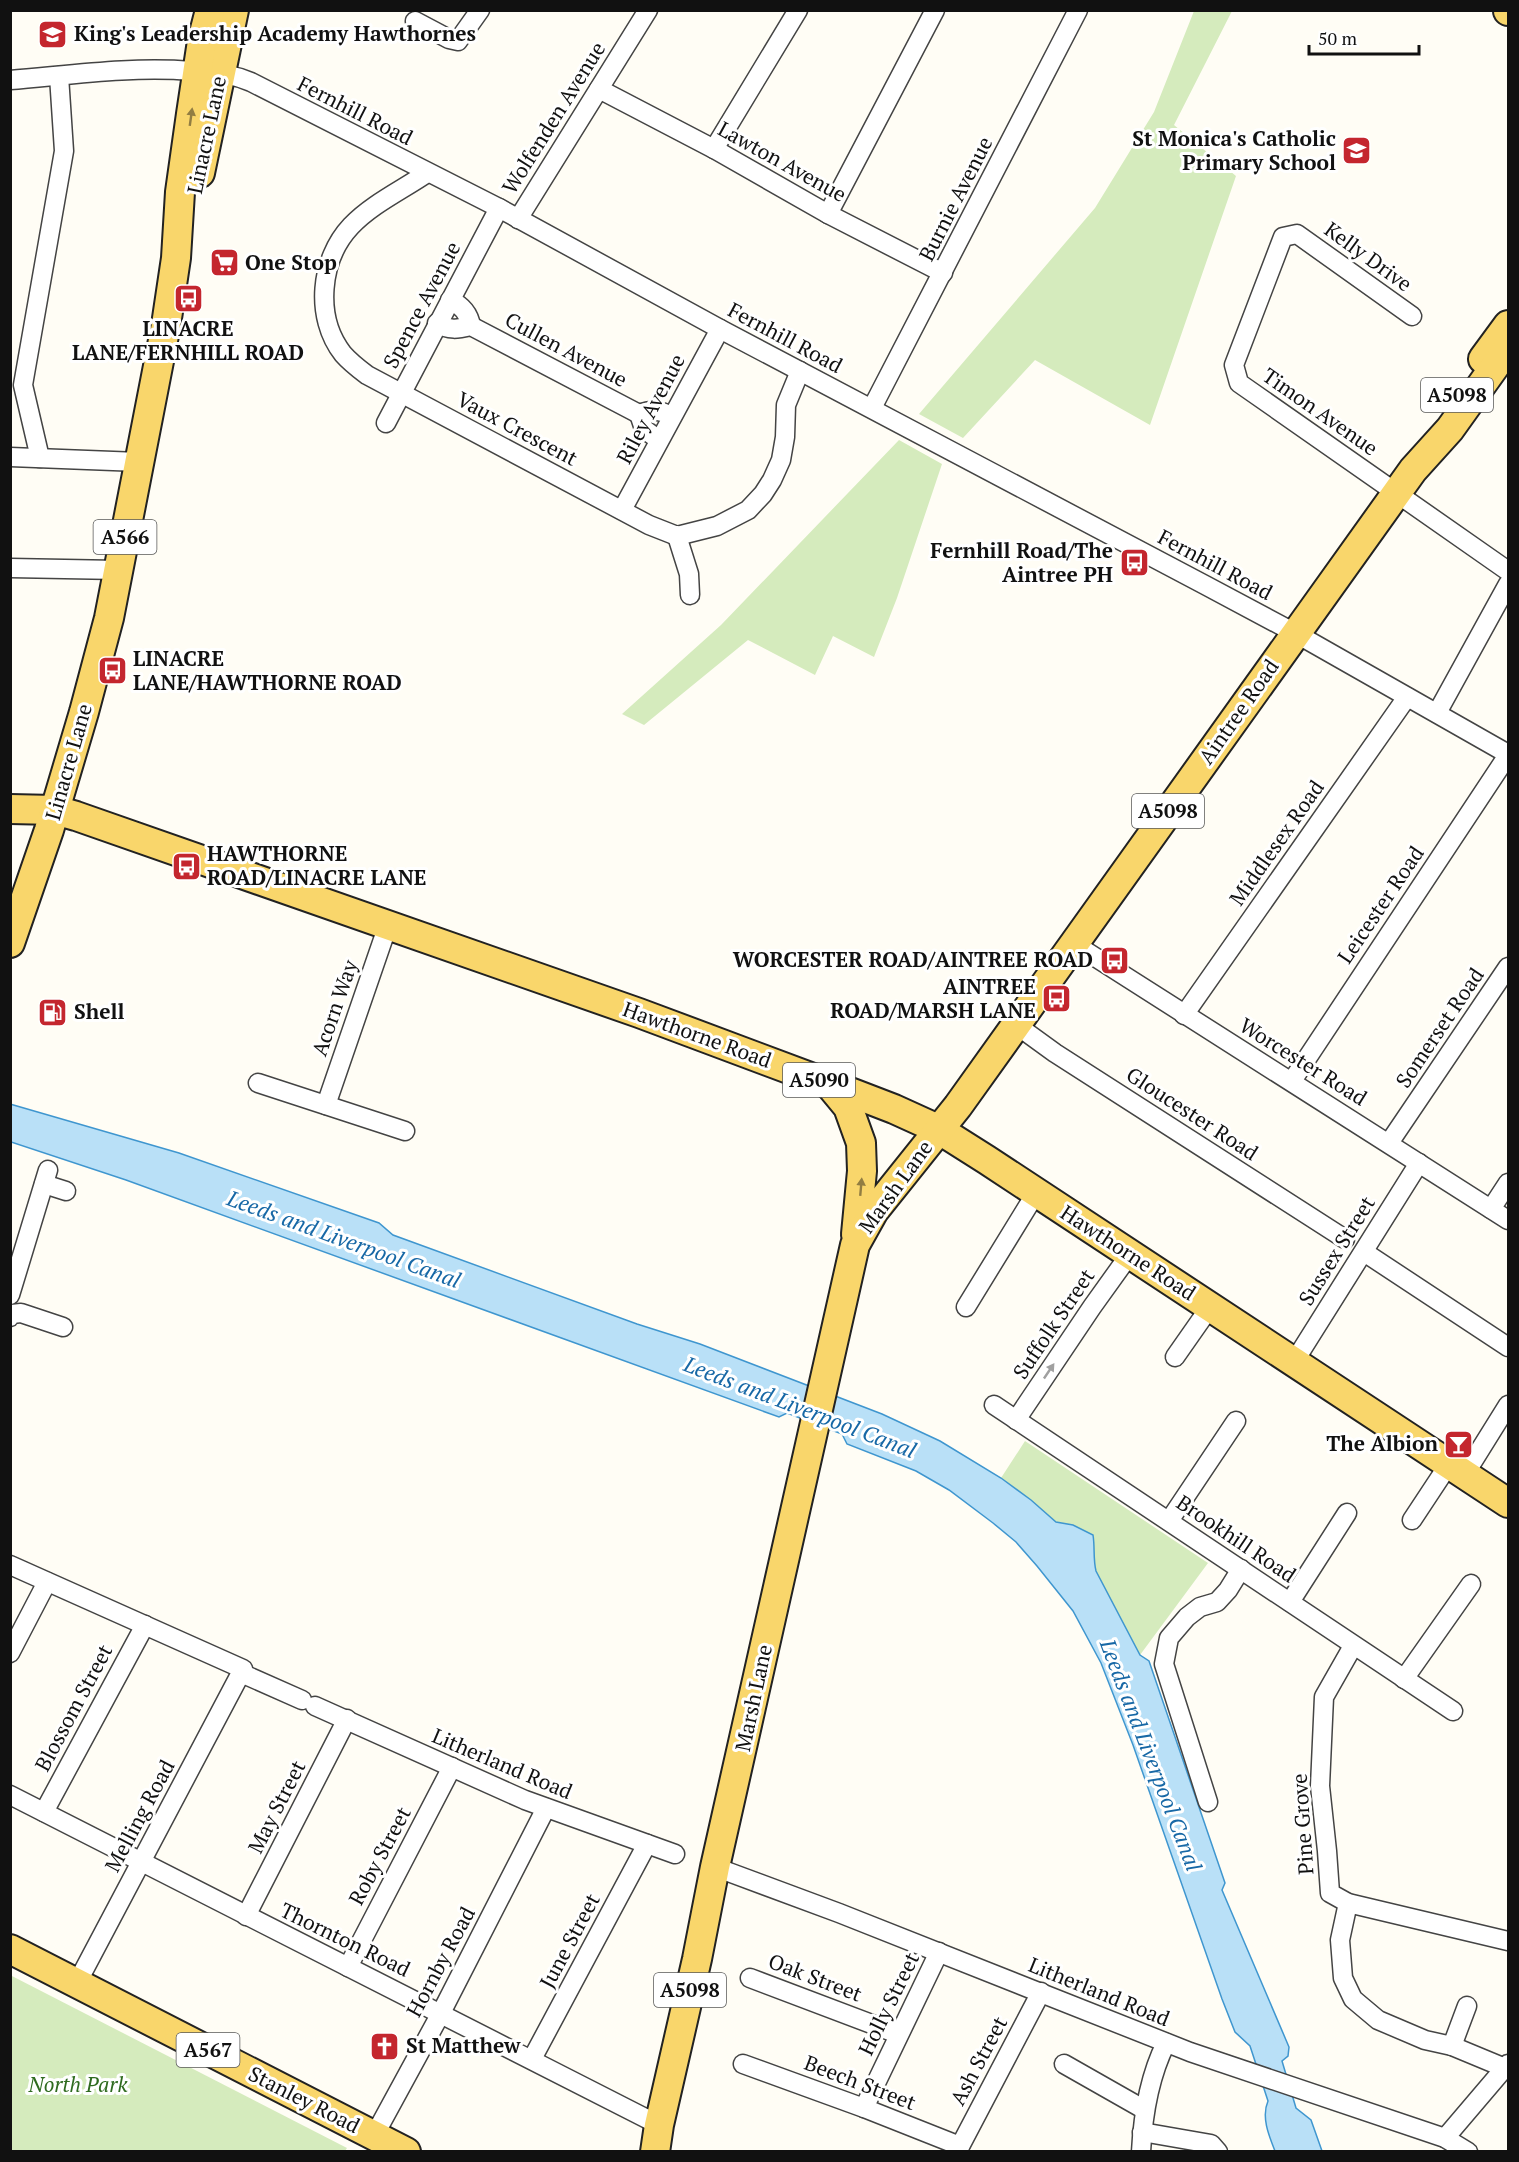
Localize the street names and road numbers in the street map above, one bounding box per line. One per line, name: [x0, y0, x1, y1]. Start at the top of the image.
street label: Wolfenden Avenue: [495, 36, 611, 199]
street label: Fernhill Road: [293, 69, 418, 151]
street label: Linacre Lane: [180, 73, 232, 196]
street label: Lawton Avenue: [713, 114, 852, 208]
street label: Burnie Avenue: [912, 132, 998, 265]
street label: Kelly Drive: [1319, 215, 1418, 297]
street label: Spence Avenue: [376, 236, 466, 373]
street label: Fernhill Road: [723, 295, 848, 379]
street label: Cullen Avenue: [500, 305, 633, 393]
street label: Riley Avenue: [610, 349, 691, 468]
street label: Timon Avenue: [1257, 361, 1384, 461]
road number: A5098: [1421, 378, 1493, 412]
street label: Vaux Crescent: [452, 385, 583, 472]
road number: A566: [94, 520, 156, 554]
street label: Fernhill Road: [1153, 522, 1278, 606]
street label: Aintree Road: [1192, 653, 1285, 769]
street label: Linacre Lane: [38, 700, 98, 823]
street label: Middlesex Road: [1223, 774, 1330, 911]
road number: A5098: [1132, 794, 1204, 828]
street label: Leicester Road: [1331, 840, 1430, 969]
street label: Acorn Way: [305, 956, 364, 1059]
street label: Somerset Road: [1389, 962, 1490, 1093]
street label: Hawthorne Road: [619, 994, 776, 1074]
street label: Worcester Road: [1234, 1011, 1373, 1112]
street label: Gloucester Road: [1121, 1060, 1264, 1166]
road number: A5090: [783, 1063, 855, 1097]
street label: Marsh Lane: [852, 1134, 938, 1239]
street label: Sussex Street: [1291, 1190, 1381, 1310]
street label: Hawthorne Road: [1056, 1198, 1202, 1307]
street label: Suffolk Street: [1006, 1263, 1100, 1384]
street label: Brookhill Road: [1171, 1488, 1302, 1589]
street label: Blossom Street: [28, 1639, 118, 1776]
street label: Marsh Lane: [728, 1642, 778, 1754]
street label: Litherland Road: [428, 1721, 577, 1805]
street label: Melling Road: [98, 1754, 181, 1877]
street label: May Street: [241, 1755, 311, 1858]
street label: Pine Grove: [1284, 1772, 1320, 1876]
street label: Roby Street: [342, 1801, 417, 1910]
street label: June Street: [532, 1888, 606, 1993]
street label: Thornton Road: [276, 1896, 415, 1983]
street label: Hornby Road: [399, 1901, 481, 2022]
street label: Oak Street: [765, 1946, 866, 2008]
street label: Holly Street: [851, 1947, 925, 2060]
street label: Litherland Road: [1025, 1950, 1174, 2032]
road number: A5098: [654, 1973, 726, 2007]
street label: Ash Street: [943, 2011, 1013, 2110]
road number: A567: [176, 2033, 240, 2067]
street label: Beech Street: [801, 2048, 920, 2116]
street label: Stanley Road: [244, 2059, 365, 2139]

